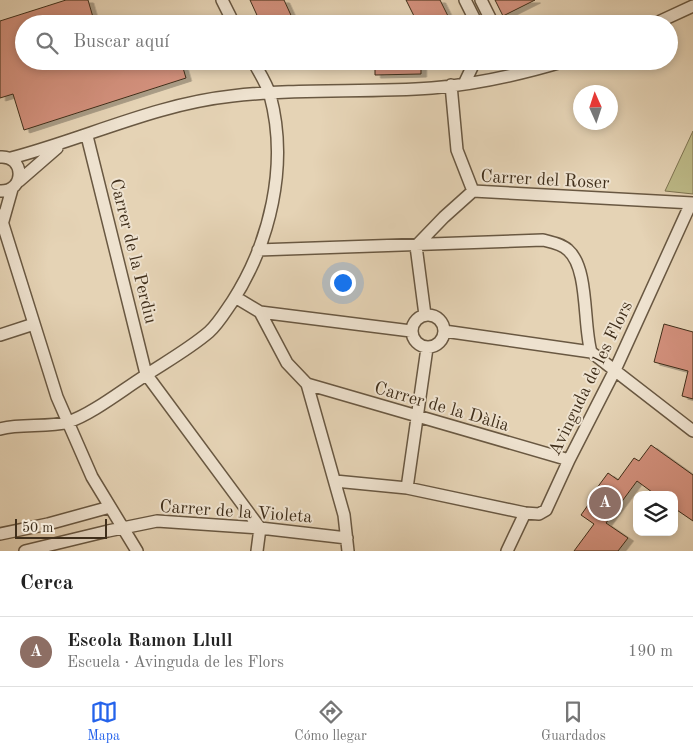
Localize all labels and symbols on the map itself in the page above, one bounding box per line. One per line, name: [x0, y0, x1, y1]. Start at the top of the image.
north arrow: [573, 85, 618, 130]
street label: Carrer del Roser: [480, 168, 611, 192]
street label: Carrer de la Perdiu: [106, 177, 160, 326]
your location: [330, 270, 356, 296]
street label: Avinguda de les Flors: [546, 298, 636, 458]
street label: Carrer de la Dàlia: [372, 379, 511, 435]
pin: A: [589, 484, 621, 522]
street label: Carrer de la Violeta: [159, 498, 313, 526]
scale bar: [15, 516, 108, 539]

